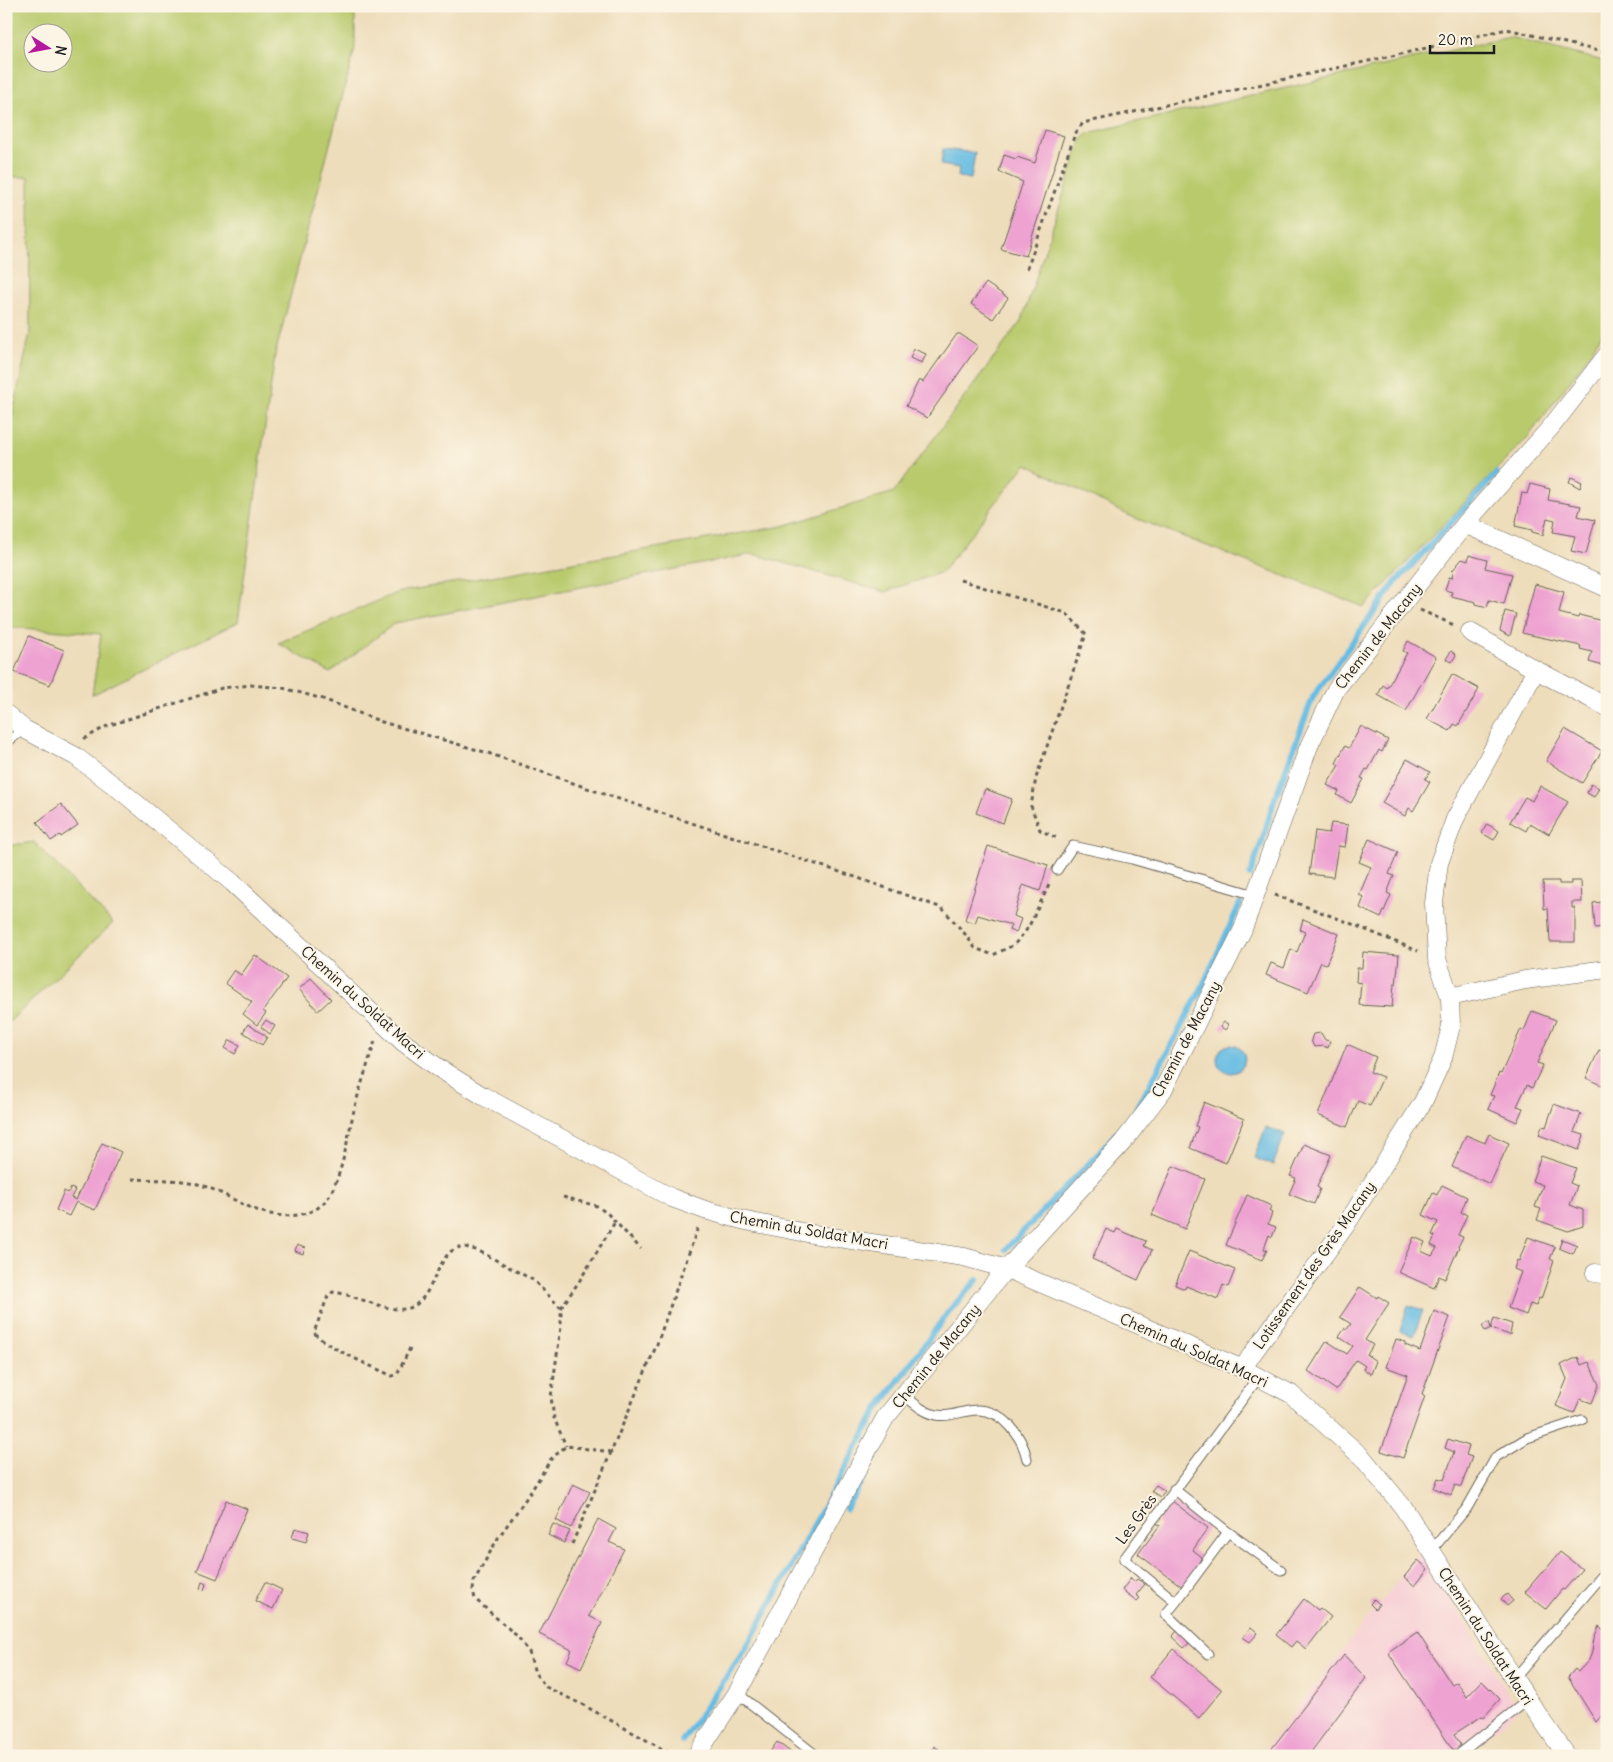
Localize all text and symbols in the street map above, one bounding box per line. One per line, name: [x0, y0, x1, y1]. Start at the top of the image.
north arrow: [22, 22, 72, 72]
scale bar: [1430, 22, 1494, 54]
text: 20 m: [1438, 30, 1473, 49]
text: N: [51, 44, 71, 57]
street label: Chemin de Macany: [1331, 579, 1425, 693]
street label: Chemin du Soldat Macri: [297, 941, 429, 1063]
street label: Chemin de Macany: [1147, 977, 1225, 1101]
street label: Lotissement des Grès Macany: [1249, 1177, 1379, 1353]
street label: Chemin du Soldat Macri: [728, 1207, 890, 1253]
street label: Chemin de Macany: [888, 1300, 984, 1412]
street label: Chemin du Soldat Macri: [1117, 1309, 1271, 1391]
street label: Les Grès: [1111, 1490, 1161, 1548]
street label: Chemin du Soldat Macri: [1434, 1564, 1538, 1708]

